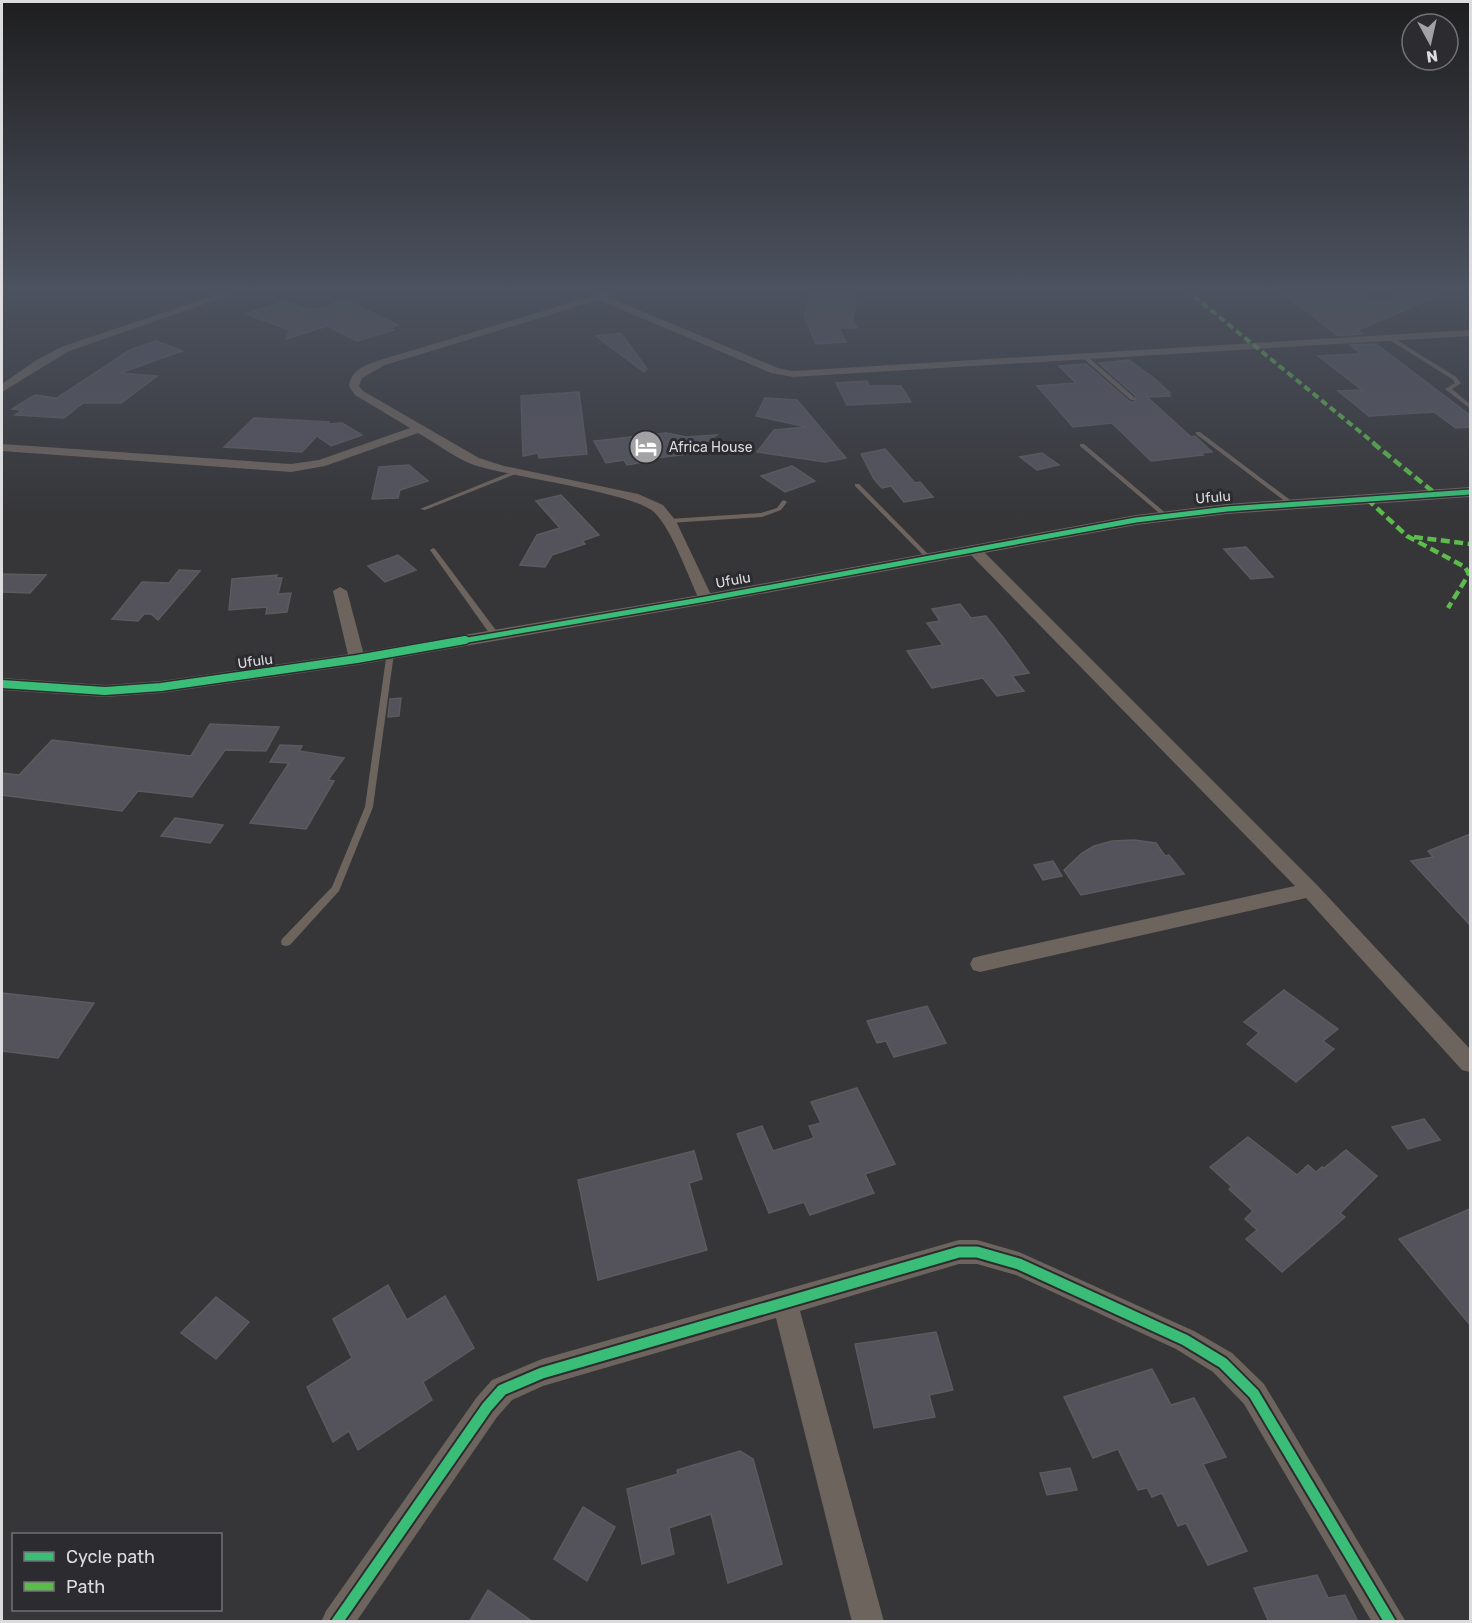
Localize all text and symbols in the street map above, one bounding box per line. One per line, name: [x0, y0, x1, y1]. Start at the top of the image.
north arrow: [1400, 12, 1460, 72]
text: N: [1425, 46, 1439, 67]
hotel icon: Africa House: [628, 429, 664, 465]
place label: Africa House: [669, 439, 753, 456]
street label: Ufulu: [1195, 487, 1231, 508]
street label: Ufulu: [714, 569, 752, 592]
street label: Ufulu: [236, 651, 274, 672]
legend: [12, 1533, 222, 1611]
text: Cycle path: [66, 1546, 155, 1568]
text: Path: [66, 1576, 105, 1598]

